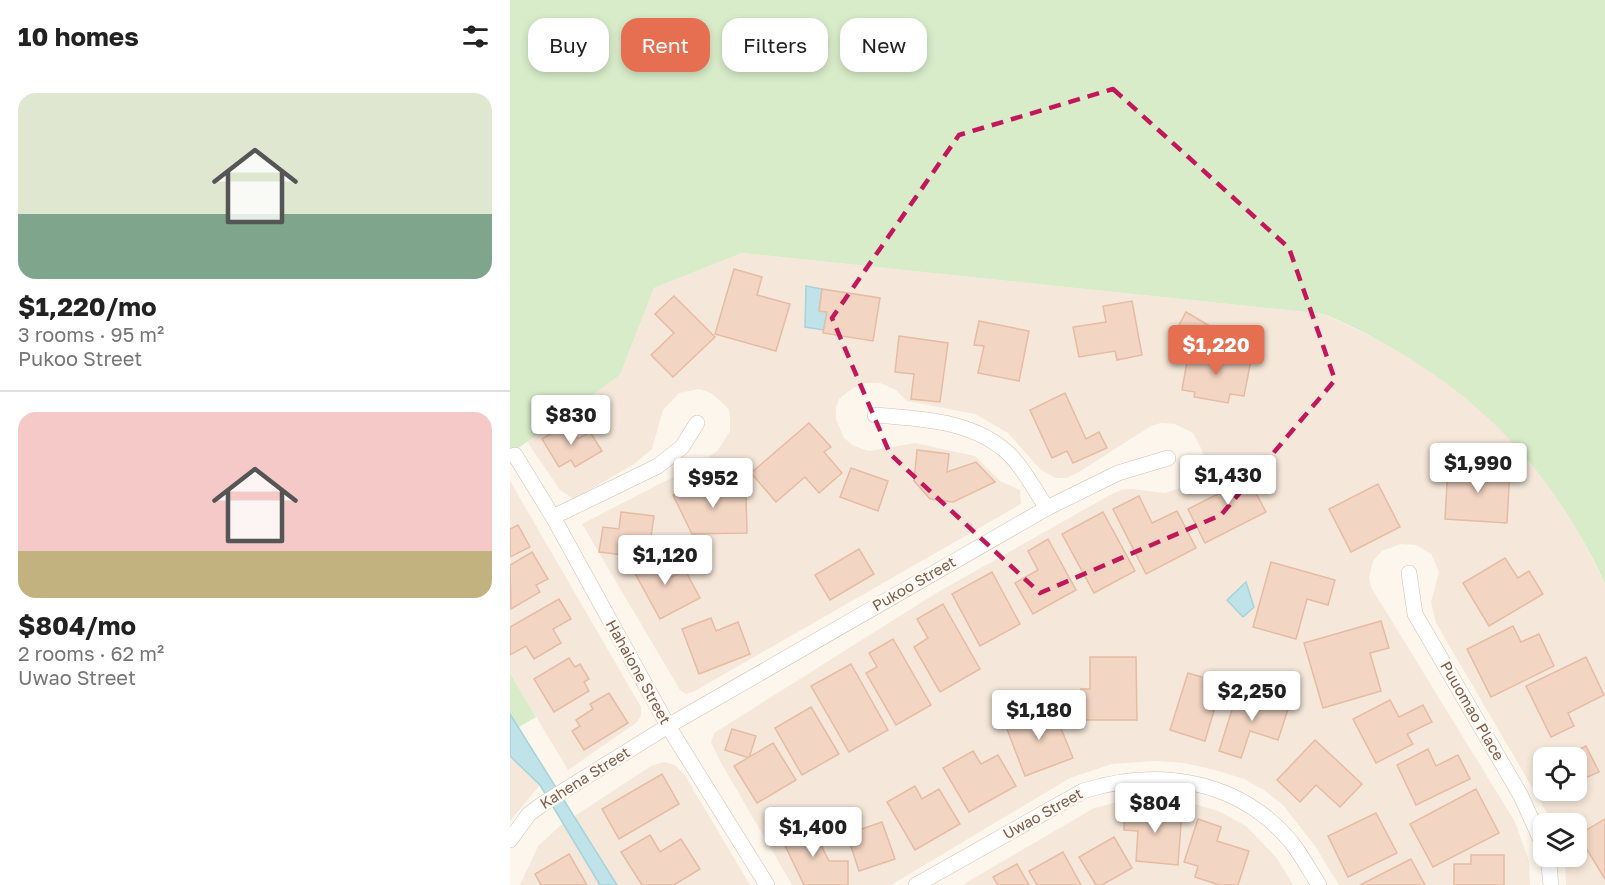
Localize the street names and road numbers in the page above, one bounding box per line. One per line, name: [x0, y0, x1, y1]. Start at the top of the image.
street label: Pukoo Street: [869, 552, 958, 614]
street label: Hahaione Street: [603, 616, 675, 727]
street label: Puuomao Place: [1437, 658, 1509, 764]
street label: Kahena Street: [536, 742, 633, 812]
street label: Uwao Street: [999, 784, 1086, 842]

